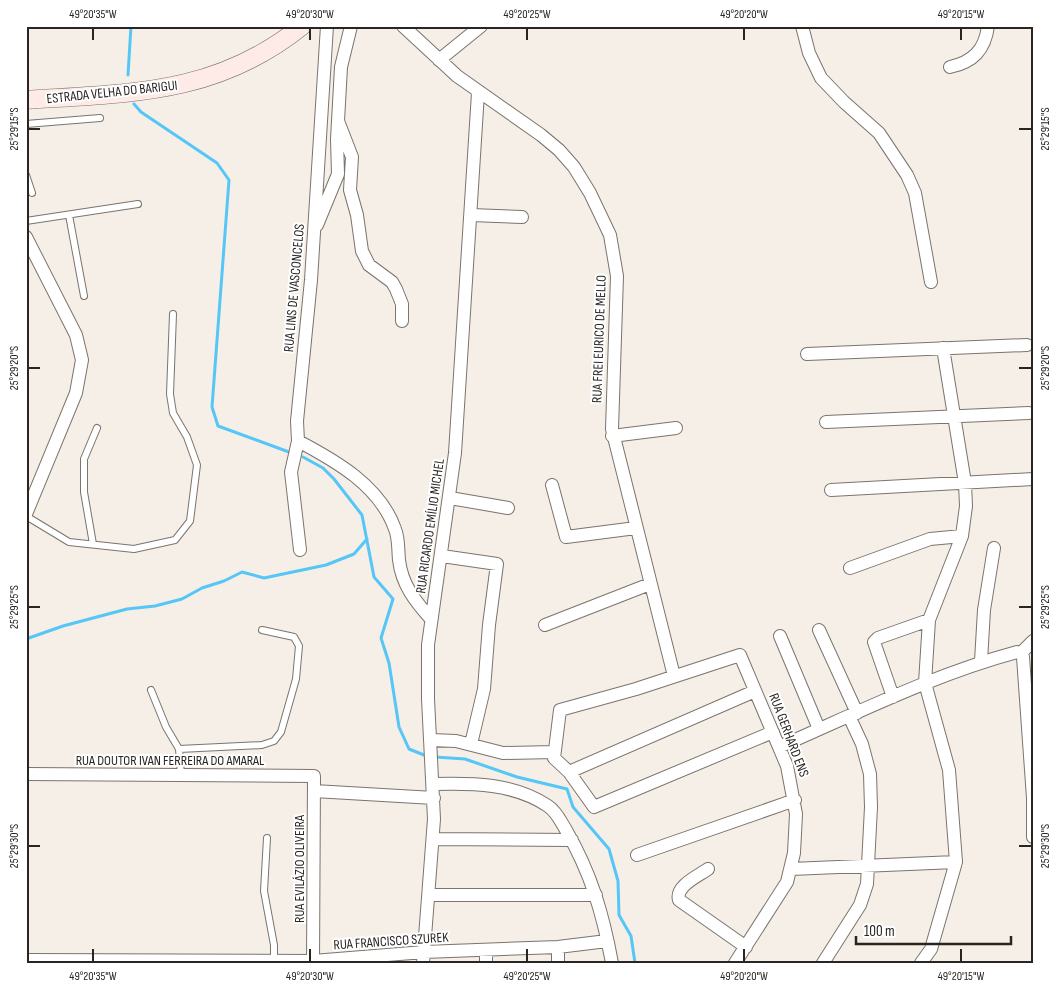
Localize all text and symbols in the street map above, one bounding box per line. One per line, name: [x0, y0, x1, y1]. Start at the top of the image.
text: 49°20'35"W: [69, 7, 117, 22]
text: 49°20'30"W: [286, 7, 334, 22]
text: 49°20'25"W: [503, 7, 551, 22]
text: 49°20'20"W: [720, 7, 768, 22]
text: 49°20'15"W: [938, 7, 984, 22]
street label: ESTRADA VELHA DO BARIGUI: [46, 77, 178, 107]
text: 25°29'15"S: [7, 107, 22, 151]
text: 25°29'15"S: [1038, 107, 1053, 151]
street label: RUA LINS DE VASCONCELOS: [280, 223, 308, 353]
street label: RUA FREI EURICO DE MELLO: [588, 275, 610, 403]
text: 25°29'20"S: [7, 346, 22, 390]
text: 25°29'20"S: [1038, 346, 1053, 390]
street label: RUA RICARDO EMÍLIO MICHEL: [412, 457, 448, 595]
text: 25°29'25"S: [7, 585, 22, 629]
text: 25°29'25"S: [1038, 585, 1053, 629]
street label: RUA GERHARD ENS: [765, 691, 813, 779]
street label: RUA DOUTOR IVAN FERREIRA DO AMARAL: [76, 752, 264, 769]
street label: RUA EVILÁZIO OLIVEIRA: [291, 814, 308, 923]
text: 25°29'30"S: [7, 824, 22, 868]
text: 25°29'30"S: [1038, 824, 1053, 868]
scale bar: [856, 914, 1012, 946]
text: 100 m: [864, 922, 895, 941]
street label: RUA FRANCISCO SZUREK: [333, 928, 450, 953]
text: 49°20'35"W: [69, 969, 117, 984]
text: 49°20'30"W: [286, 969, 334, 984]
text: 49°20'25"W: [503, 969, 551, 984]
text: 49°20'20"W: [720, 969, 768, 984]
text: 49°20'15"W: [938, 969, 984, 984]

